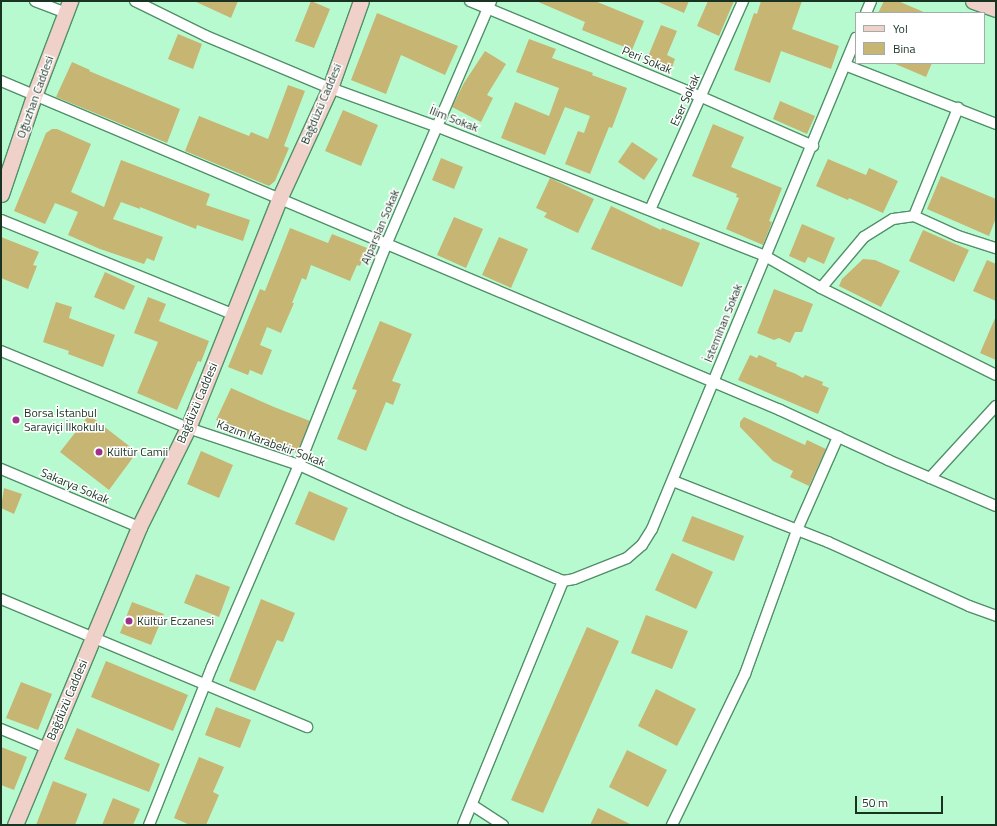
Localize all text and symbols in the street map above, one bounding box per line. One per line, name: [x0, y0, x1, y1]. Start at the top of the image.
legend: [855, 12, 985, 64]
text: Yol: [893, 19, 908, 38]
text: Bina: [893, 39, 915, 58]
street label: Peri Sokak: [620, 43, 674, 77]
street label: Oğuzhan Caddesi: [13, 54, 57, 140]
street label: Bağdüzü Caddesi: [298, 61, 344, 147]
street label: Eser Sokak: [667, 72, 703, 128]
street label: İlim Sokak: [427, 103, 481, 135]
street label: Alparslan Sokak: [358, 187, 402, 267]
street label: İstemihan Sokak: [701, 282, 745, 364]
street label: Bağdüzü Caddesi: [174, 360, 220, 446]
place label: Borsa İstanbul Sarayiçi İlkokulu: [24, 406, 104, 434]
marker: Borsa İstanbul Sarayiçi İlkokulu: [11, 415, 21, 425]
street label: Kazım Karabekir Sokak: [215, 417, 327, 469]
place label: Kültür Camii: [107, 445, 168, 459]
marker: Kültür Camii: [94, 447, 104, 457]
street label: Sakarya Sokak: [39, 465, 111, 507]
place label: Kültür Eczanesi: [137, 614, 214, 628]
marker: Kültür Eczanesi: [124, 616, 134, 626]
street label: Bağdüzü Caddesi: [44, 657, 90, 743]
scale bar: [857, 788, 945, 814]
text: 50 m: [862, 793, 888, 812]

